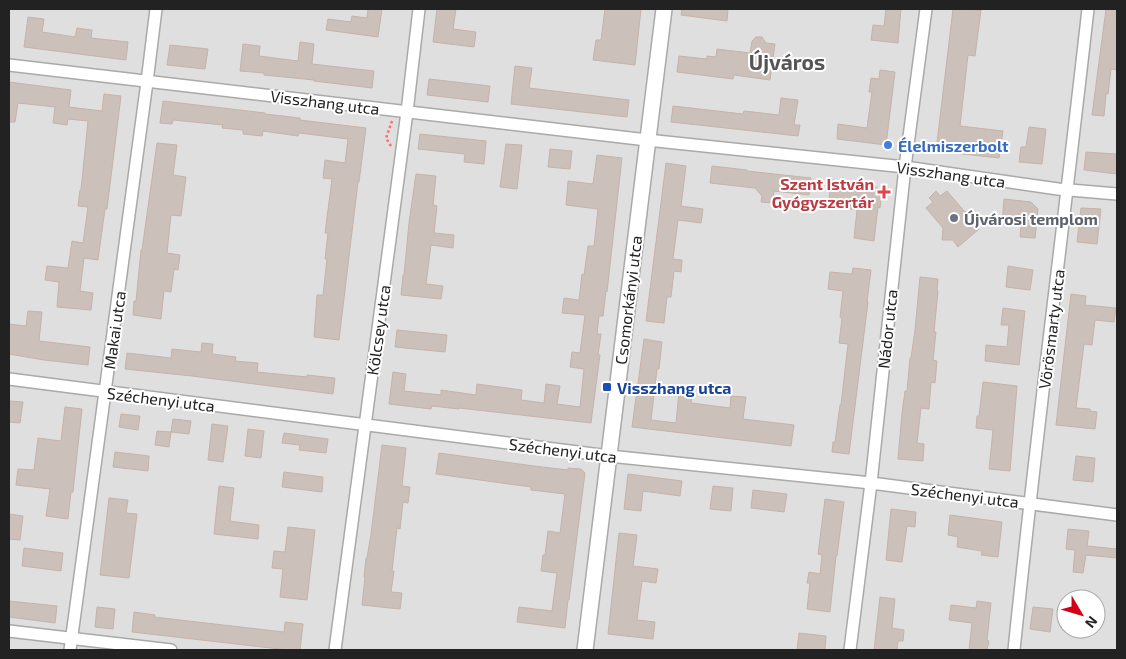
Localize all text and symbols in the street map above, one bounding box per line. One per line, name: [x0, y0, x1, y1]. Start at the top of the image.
district label: Újváros: [749, 49, 825, 74]
street label: Visszhang utca: [269, 86, 381, 118]
place label: Élelmiszerbolt: [898, 136, 1009, 155]
marker: Élelmiszerbolt: [882, 139, 894, 151]
street label: Visszhang utca: [895, 157, 1007, 191]
place label: Szent István Gyógyszertár: [772, 174, 874, 212]
marker: Szent István Gyógyszertár: [878, 186, 890, 198]
place label: Újvárosi templom: [964, 209, 1098, 228]
marker: Újvárosi templom: [948, 212, 960, 224]
street label: Csomorkányi utca: [611, 234, 645, 366]
street label: Vörösmarty utca: [1034, 268, 1068, 390]
street label: Kölcsey utca: [362, 284, 394, 376]
street label: Nádor utca: [873, 288, 901, 370]
street label: Makai utca: [99, 290, 129, 370]
place label: Visszhang utca: [617, 378, 731, 397]
marker: Visszhang utca: [601, 381, 613, 393]
street label: Széchenyi utca: [106, 383, 216, 415]
street label: Széchenyi utca: [508, 434, 618, 466]
street label: Széchenyi utca: [910, 479, 1020, 511]
north arrow: [1056, 589, 1106, 639]
text: N: [1082, 613, 1101, 632]

